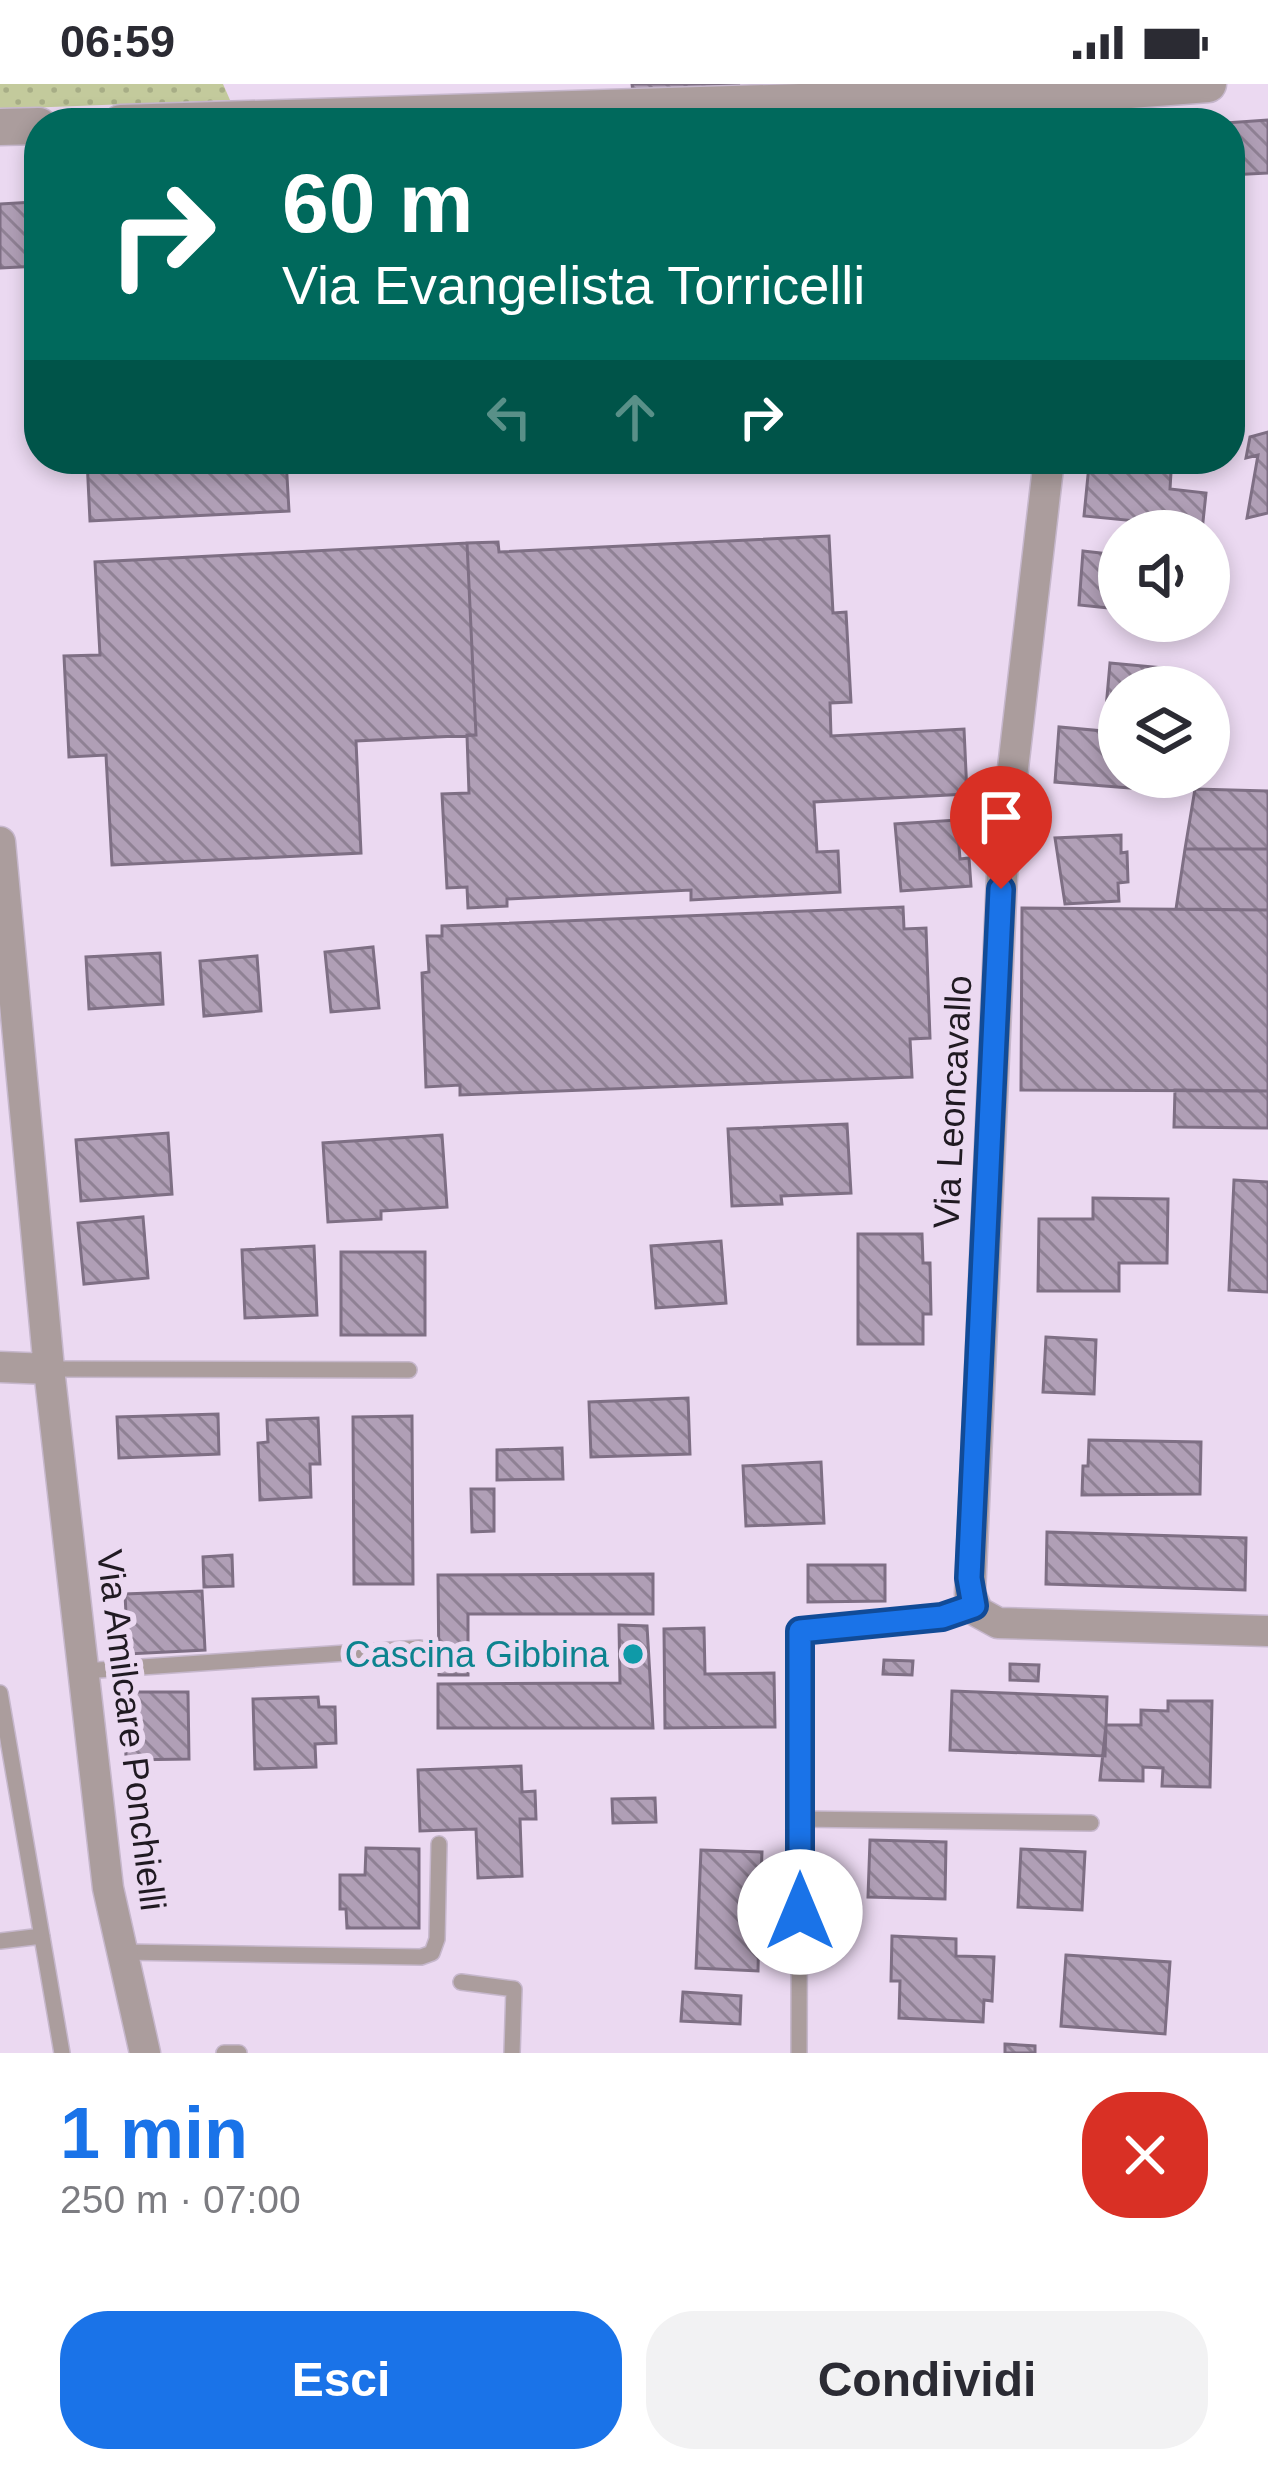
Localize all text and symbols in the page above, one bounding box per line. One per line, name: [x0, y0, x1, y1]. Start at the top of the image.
text: 06:59: [60, 16, 175, 67]
icon: right: [84, 156, 240, 312]
text: 60 m: [282, 156, 473, 250]
text: Via Evangelista Torricelli: [282, 255, 865, 315]
icon: left: [476, 384, 542, 450]
icon: ahead: [602, 384, 668, 450]
icon: right: [728, 384, 794, 450]
map controls: [1098, 510, 1230, 798]
button: sound: [1098, 510, 1230, 642]
button: layers: [1098, 666, 1230, 798]
pin: [950, 766, 1052, 889]
icon: arrive: [968, 784, 1034, 850]
street label: Via Leoncavallo: [925, 974, 980, 1230]
street label: Via Amilcare Ponchielli: [89, 1547, 174, 1913]
place label: Cascina Gibbina: [345, 1634, 610, 1675]
marker: Cascina Gibbina: [620, 1641, 646, 1667]
position arrow: [737, 1849, 863, 1975]
button: close: [1082, 2092, 1208, 2218]
text: 1 min: [60, 2093, 248, 2173]
text: 250 m · 07:00: [60, 2178, 301, 2221]
button: Esci: [60, 2311, 622, 2449]
button: Condividi: [646, 2311, 1208, 2449]

